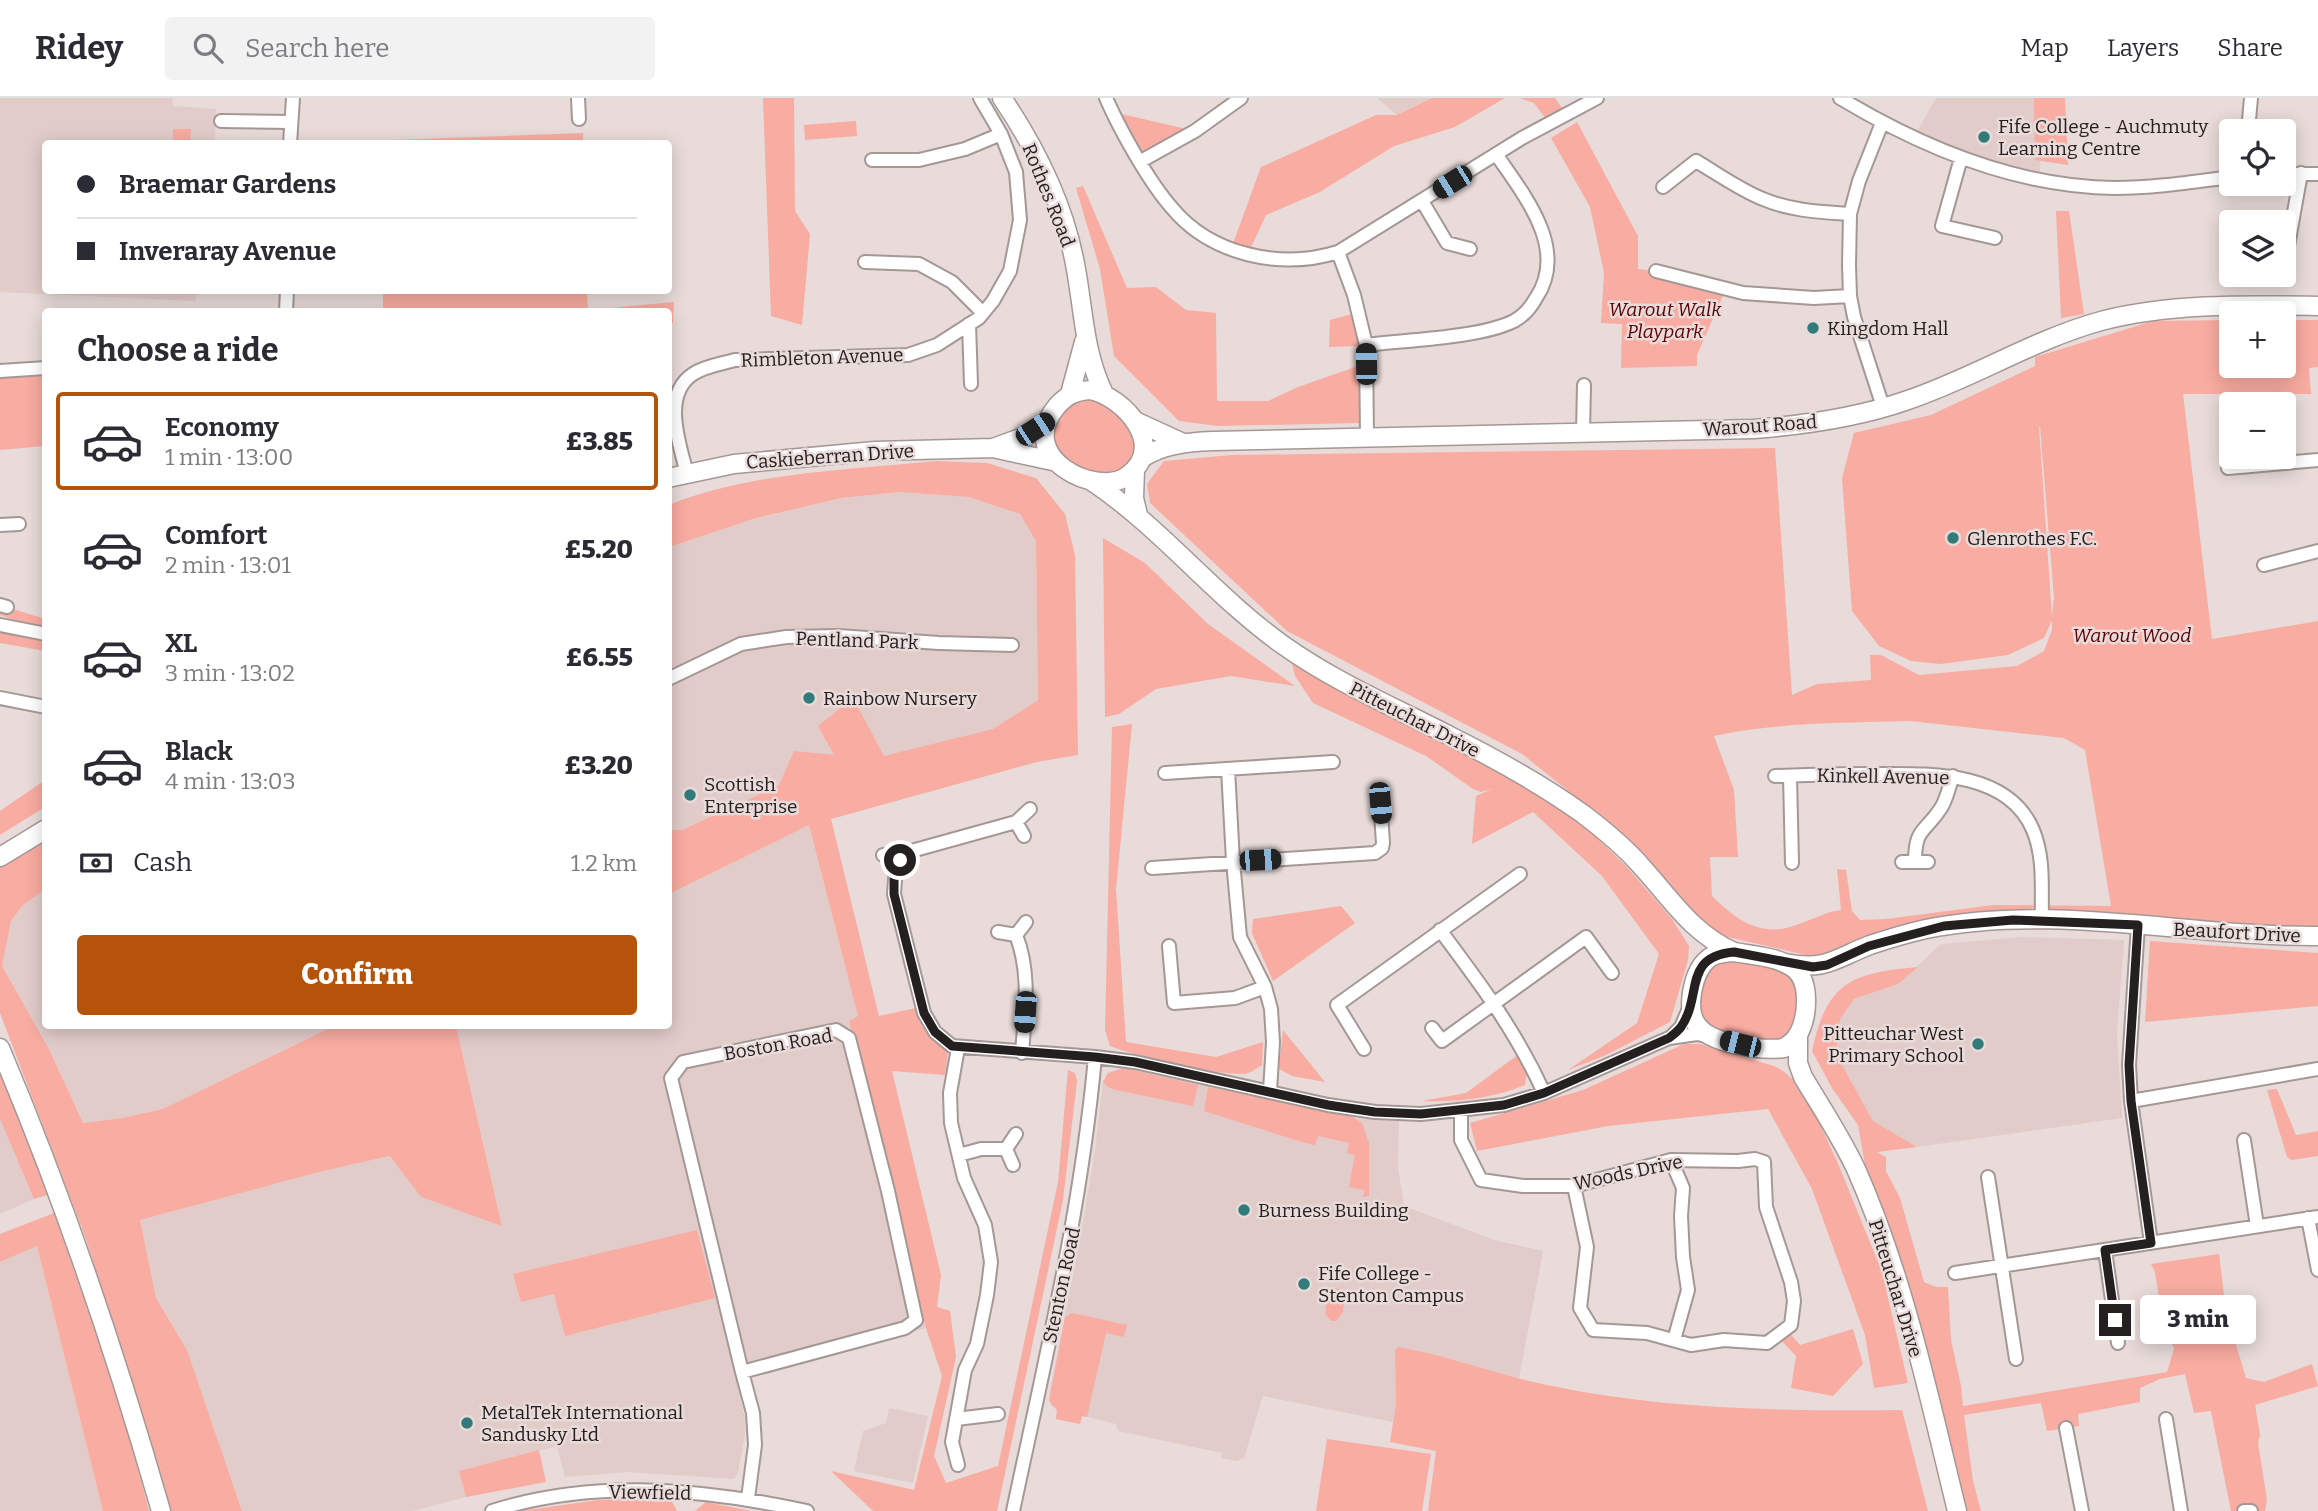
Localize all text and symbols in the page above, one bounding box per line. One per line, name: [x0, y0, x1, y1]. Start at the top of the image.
search box: [165, 17, 655, 80]
text: Ridey: [35, 28, 123, 68]
icon: search: [189, 29, 227, 67]
text: Search here: [245, 33, 389, 64]
text: Map: [2021, 34, 2069, 62]
text: Layers: [2107, 34, 2179, 62]
text: Share: [2217, 34, 2283, 62]
place label: Fife College - Auchmuty Learning Centre: [1998, 115, 2209, 160]
map controls: [2219, 119, 2296, 469]
button: locate: [2219, 119, 2296, 196]
marker: Fife College - Auchmuty Learning Centre: [1976, 129, 1992, 145]
street label: Rothes Road: [1017, 140, 1080, 250]
car: [1429, 162, 1476, 202]
text: Braemar Gardens: [119, 169, 336, 200]
button: layers: [2219, 210, 2296, 287]
text: Inveraray Avenue: [119, 236, 336, 267]
park label: Warout Walk Playpark: [1609, 298, 1722, 343]
button: +: [2219, 301, 2296, 378]
place label: Kingdom Hall: [1827, 317, 1948, 340]
marker: Kingdom Hall: [1805, 320, 1821, 336]
text: Choose a ride: [77, 331, 278, 369]
street label: Rimbleton Avenue: [740, 343, 904, 372]
car: [1356, 343, 1377, 385]
button: −: [2219, 392, 2296, 469]
car: [1012, 409, 1059, 449]
icon: car: [81, 410, 144, 473]
street label: Warout Road: [1702, 410, 1818, 441]
text: Economy: [165, 412, 279, 443]
text: £3.85: [566, 426, 633, 457]
street label: Caskieberran Drive: [745, 439, 915, 474]
text: 1 min · 13:00: [165, 443, 293, 471]
icon: car: [81, 518, 144, 581]
text: Comfort: [165, 520, 268, 551]
place label: Glenrothes F.C.: [1967, 527, 2097, 550]
marker: Glenrothes F.C.: [1945, 530, 1961, 546]
text: £5.20: [565, 534, 633, 565]
text: 2 min · 13:01: [165, 551, 291, 579]
park label: Warout Wood: [2073, 624, 2191, 647]
icon: car: [81, 626, 144, 689]
street label: Pentland Park: [795, 627, 919, 654]
text: XL: [165, 628, 197, 659]
text: £6.55: [566, 642, 633, 673]
text: 3 min · 13:02: [165, 659, 295, 687]
street label: Pitteuchar Drive: [1346, 677, 1484, 762]
place label: Rainbow Nursery: [823, 687, 978, 710]
marker: Rainbow Nursery: [801, 690, 817, 706]
icon: car: [81, 734, 144, 797]
text: Black: [165, 736, 233, 767]
text: £3.20: [565, 750, 633, 781]
street label: Kinkell Avenue: [1816, 764, 1950, 789]
text: 4 min · 13:03: [165, 767, 296, 795]
place label: Scottish Enterprise: [704, 773, 797, 818]
car: [1368, 781, 1393, 825]
marker: Scottish Enterprise: [682, 787, 698, 803]
icon: cash: [77, 844, 115, 882]
route start: [884, 844, 916, 876]
text: Cash: [133, 847, 192, 878]
car: [1239, 848, 1282, 872]
text: 1.2 km: [571, 849, 637, 877]
street label: Beaufort Drive: [2173, 918, 2301, 947]
button: Confirm: [77, 935, 637, 1015]
car: [1014, 990, 1037, 1034]
place label: Pitteuchar West Primary School: [1823, 1022, 1964, 1067]
street label: Boston Road: [722, 1024, 834, 1065]
car: [1718, 1029, 1763, 1059]
marker: Pitteuchar West Primary School: [1970, 1036, 1986, 1052]
street label: Woods Drive: [1571, 1150, 1685, 1195]
place label: Burness Building: [1258, 1199, 1409, 1222]
marker: Burness Building: [1236, 1202, 1252, 1218]
street label: Pitteuchar Drive: [1864, 1216, 1927, 1360]
street label: Stenton Road: [1038, 1225, 1085, 1345]
place label: Fife College - Stenton Campus: [1318, 1262, 1464, 1307]
marker: Fife College - Stenton Campus: [1296, 1276, 1312, 1292]
callout: 3 min: [2140, 1296, 2255, 1344]
route end: [2099, 1304, 2131, 1336]
text: 3 min: [2167, 1305, 2229, 1333]
place label: MetalTek International Sandusky Ltd: [481, 1401, 683, 1446]
marker: MetalTek International Sandusky Ltd: [459, 1415, 475, 1431]
street label: Viewfield: [608, 1480, 692, 1505]

